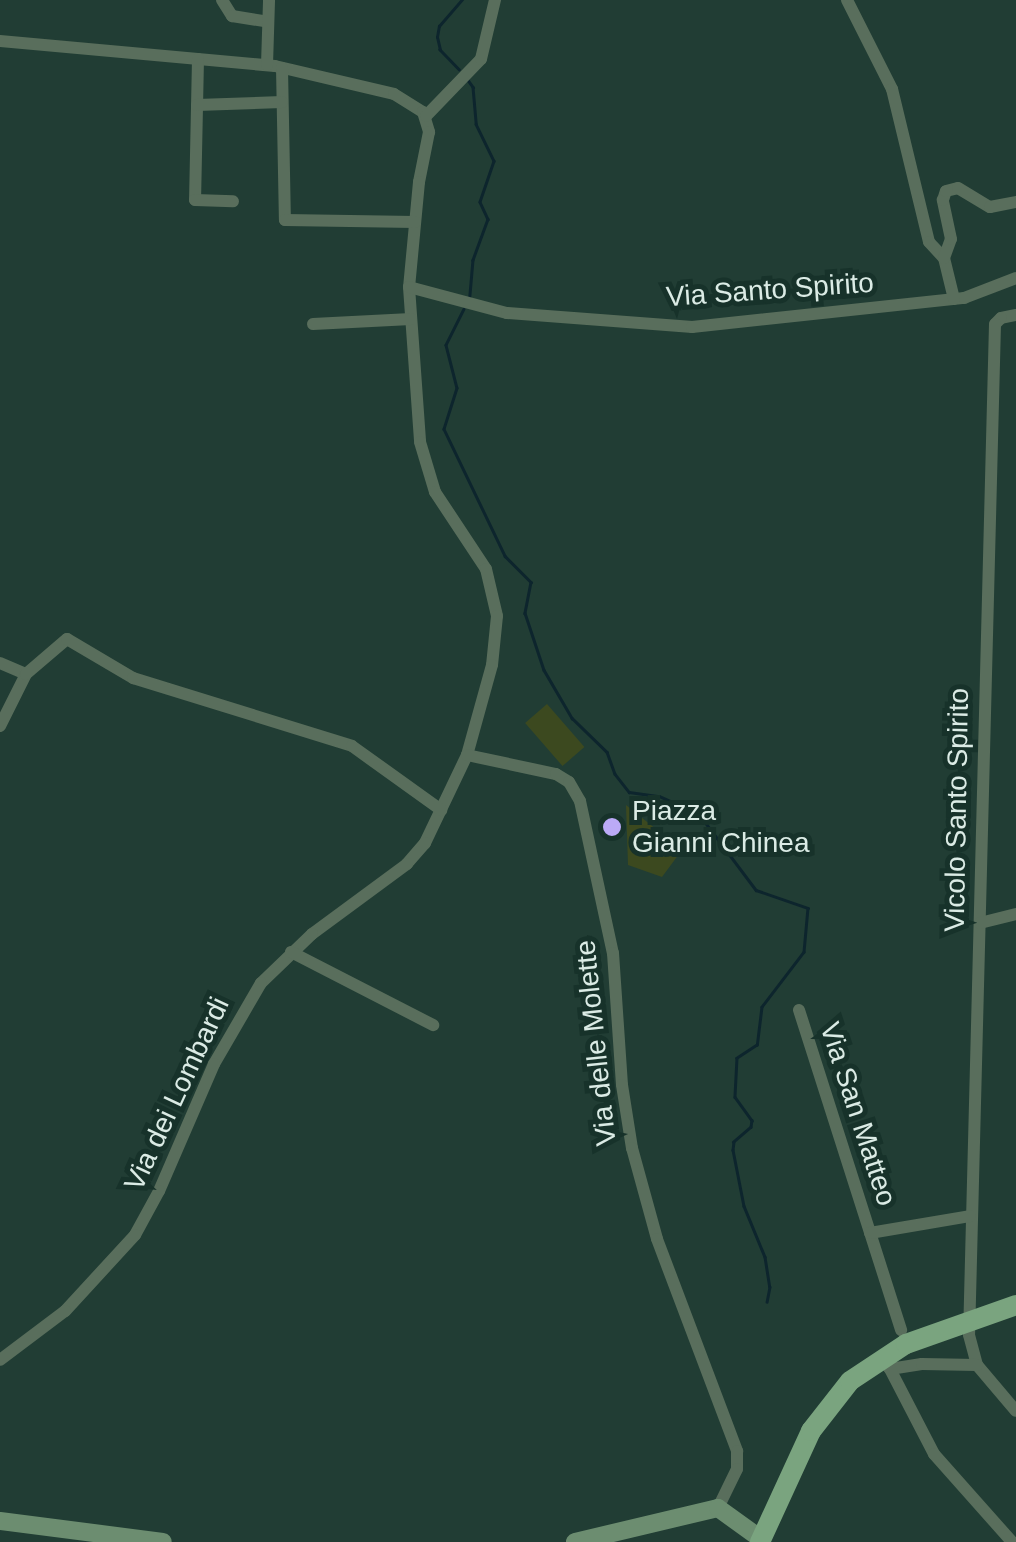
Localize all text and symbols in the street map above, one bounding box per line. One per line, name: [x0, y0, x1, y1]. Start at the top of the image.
street label: Via Santo Spirito: [665, 266, 875, 314]
street label: Vicolo Santo Spirito: [938, 688, 976, 932]
place label: Piazza Gianni Chinea: [632, 794, 809, 860]
marker: Piazza Gianni Chinea: [601, 816, 623, 838]
street label: Via delle Molette: [568, 939, 624, 1147]
street label: Via dei Lombardi: [117, 992, 237, 1196]
street label: Via San Matteo: [813, 1018, 903, 1210]

